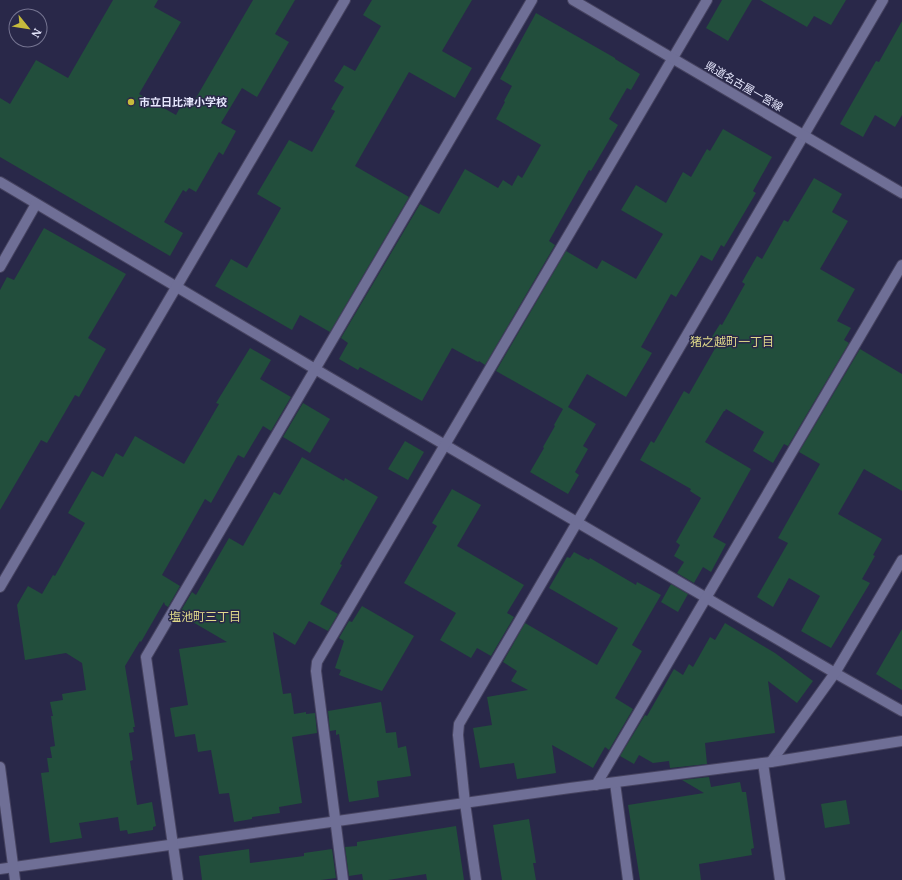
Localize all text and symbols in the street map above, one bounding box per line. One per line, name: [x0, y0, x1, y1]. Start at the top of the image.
north arrow: [8, 8, 48, 48]
text: N: [28, 26, 45, 41]
street label: 県道名古屋一宮線: [702, 58, 786, 114]
place label: 市立日比津小学校: [139, 95, 227, 109]
marker: 市立日比津小学校: [126, 97, 136, 107]
district label: 猪之越町一丁目: [690, 334, 774, 349]
district label: 塩池町三丁目: [169, 609, 241, 624]

